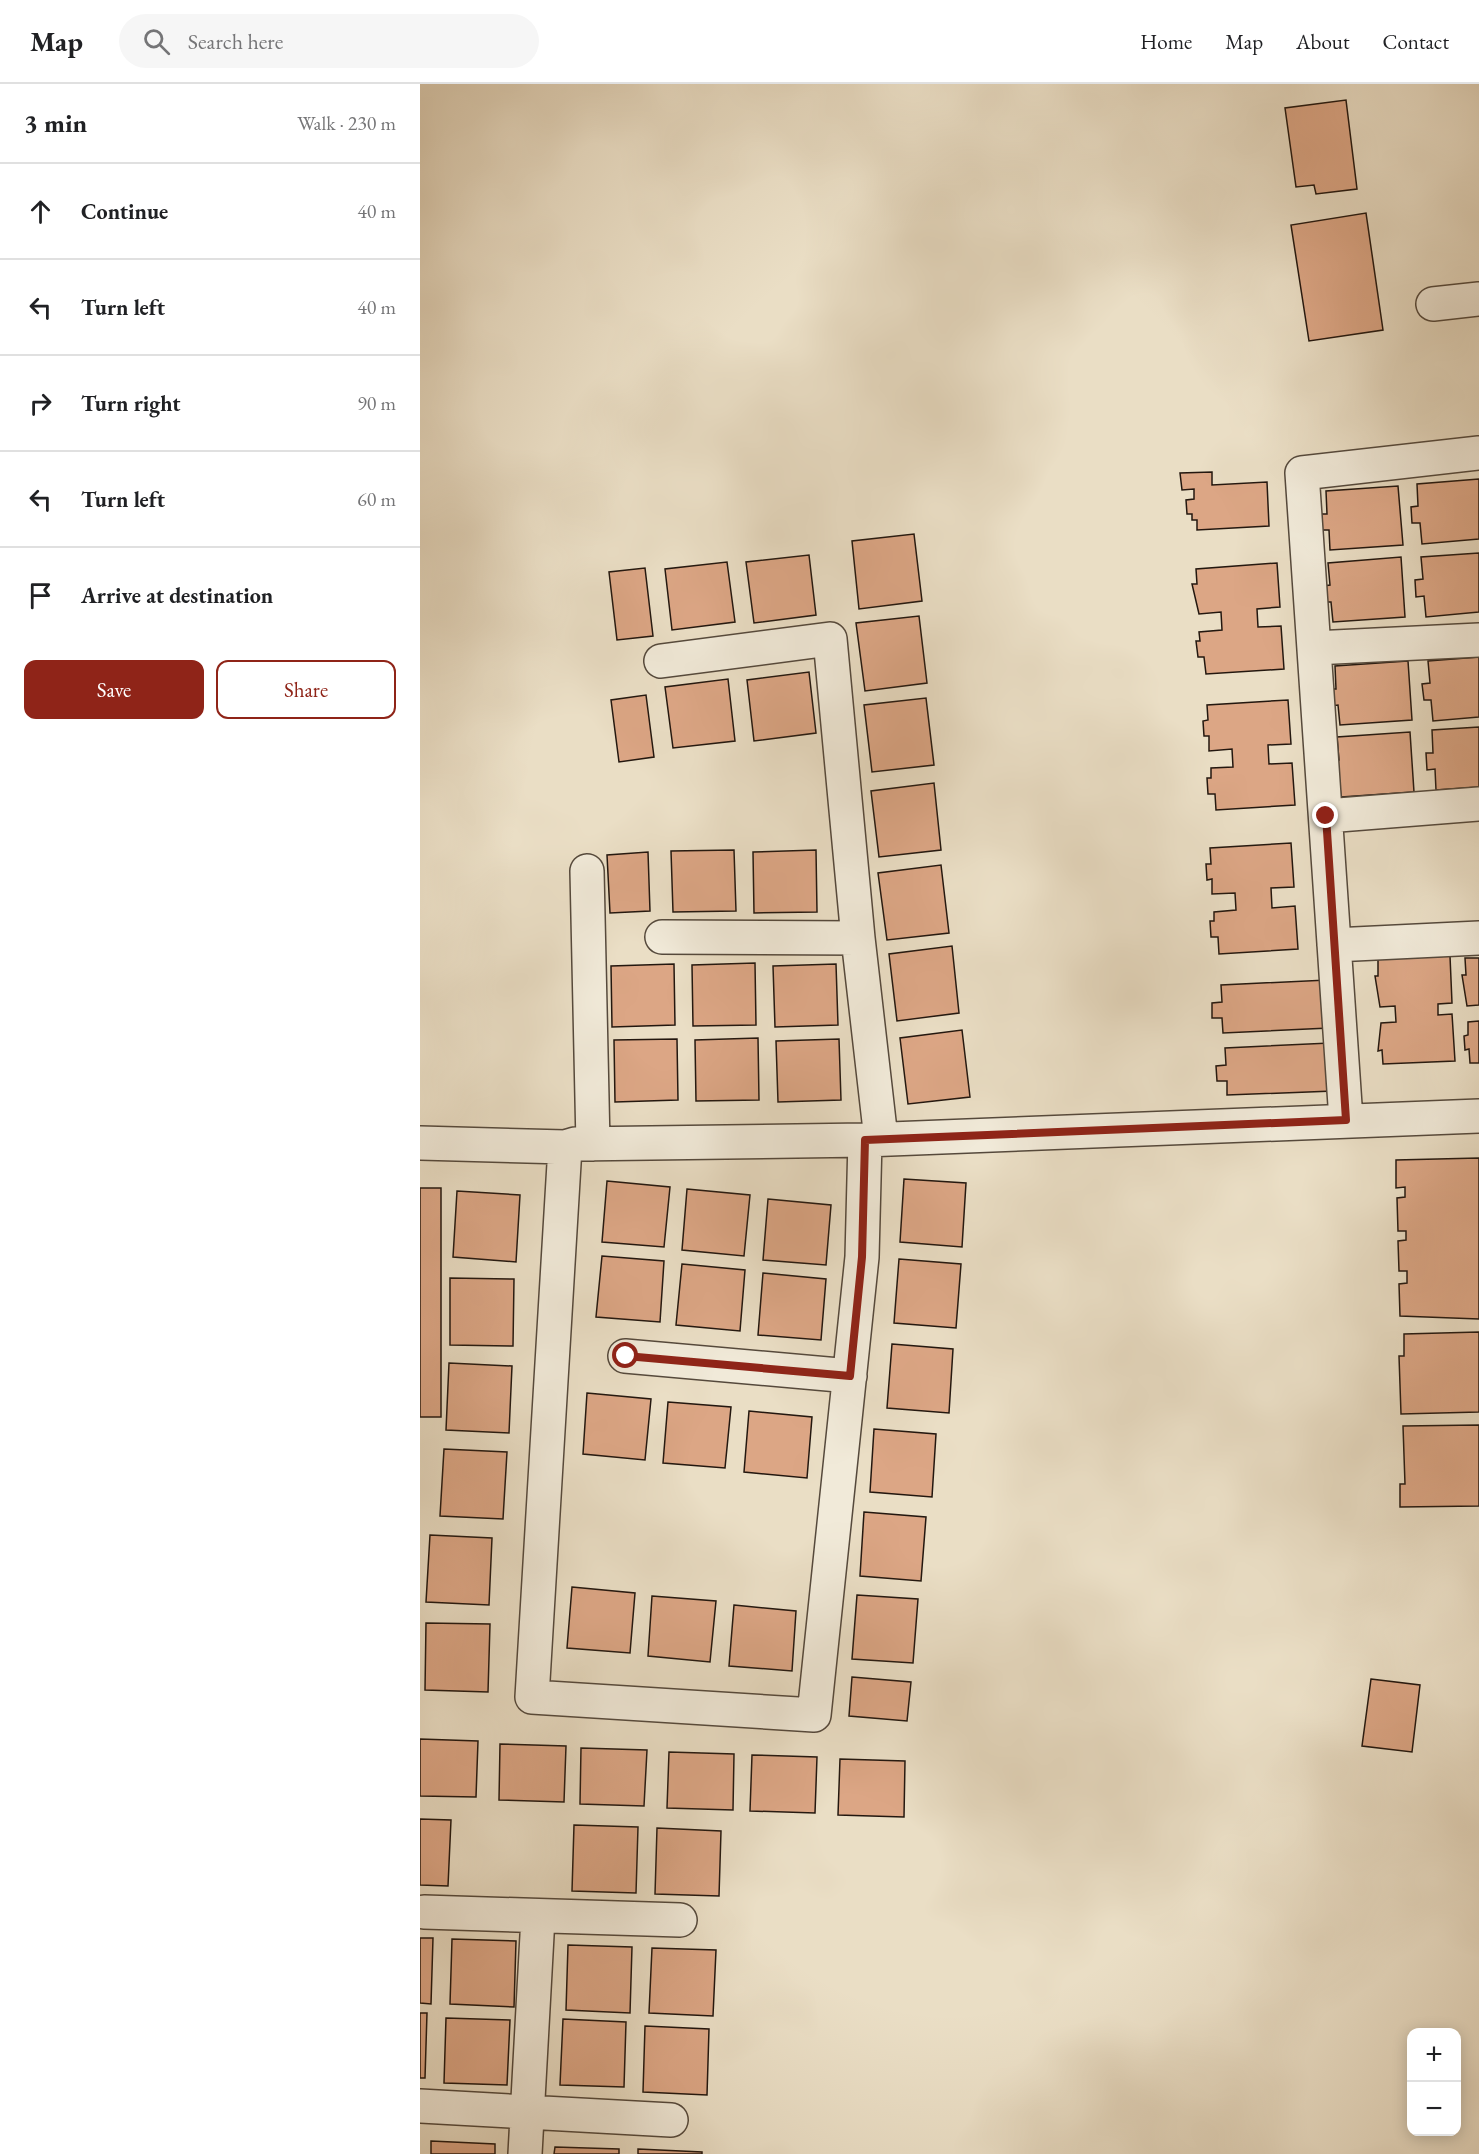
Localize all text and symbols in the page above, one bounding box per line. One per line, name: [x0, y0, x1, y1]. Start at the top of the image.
search box: [119, 14, 539, 68]
text: Map: [30, 23, 83, 59]
icon: search: [140, 25, 173, 58]
text: Search here: [188, 27, 283, 56]
text: Home: [1140, 28, 1192, 55]
text: Map: [1225, 28, 1263, 55]
text: About: [1296, 28, 1349, 55]
text: Contact: [1382, 28, 1449, 55]
text: 3 min: [24, 106, 87, 140]
text: Walk · 230 m: [297, 110, 396, 136]
icon: ahead: [24, 195, 57, 228]
text: Continue: [81, 197, 168, 226]
text: 40 m: [357, 198, 396, 224]
icon: left: [24, 291, 57, 324]
text: Turn left: [81, 293, 165, 322]
text: 40 m: [357, 294, 396, 320]
icon: right: [24, 387, 57, 420]
text: Turn right: [81, 389, 180, 418]
text: 90 m: [357, 390, 396, 416]
icon: left: [24, 483, 57, 516]
text: Turn left: [81, 485, 165, 514]
text: 60 m: [357, 486, 396, 512]
icon: arrive: [24, 579, 57, 612]
text: Arrive at destination: [81, 581, 273, 610]
button: Save: [24, 660, 204, 719]
button: Share: [216, 660, 396, 719]
route end: [1312, 802, 1338, 828]
route start: [612, 1342, 638, 1368]
map controls: [1407, 2028, 1461, 2136]
button: +: [1407, 2028, 1461, 2082]
button: −: [1407, 2082, 1461, 2136]

